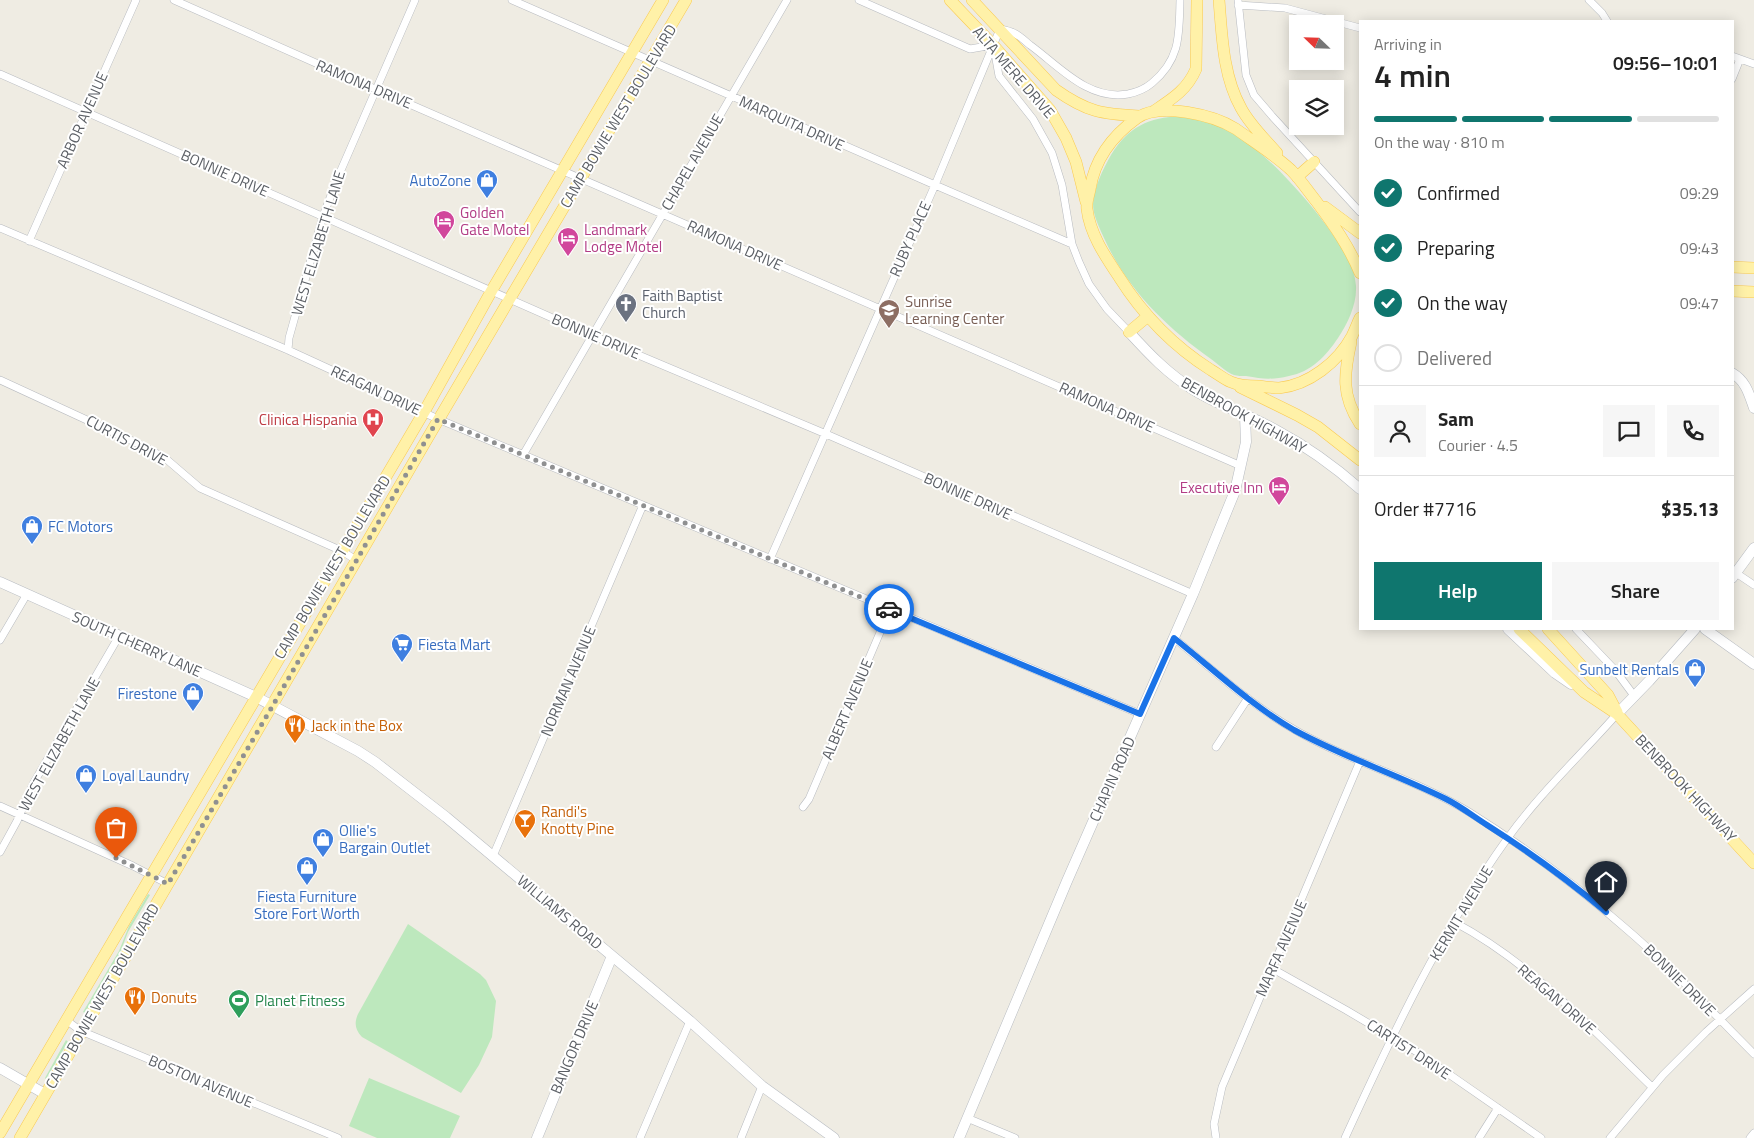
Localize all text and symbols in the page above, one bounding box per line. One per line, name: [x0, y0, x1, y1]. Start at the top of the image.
north arrow: [1289, 15, 1344, 70]
map controls: [1289, 15, 1344, 135]
street label: CAMP BOWIE WEST BOULEVARD: [554, 20, 682, 212]
street label: ALTA MERE DRIVE: [967, 21, 1061, 123]
text: Arriving in: [1374, 32, 1442, 56]
text: 09:56–10:01: [1613, 48, 1719, 77]
text: 4 min: [1374, 51, 1451, 99]
street label: RAMONA DRIVE: [312, 53, 416, 115]
street label: ARBOR AVENUE: [50, 68, 114, 172]
button: layers: [1289, 80, 1344, 135]
street label: MARQUITA DRIVE: [736, 89, 848, 157]
street label: CHAPEL AVENUE: [655, 109, 729, 215]
text: On the way · 810 m: [1374, 130, 1505, 154]
street label: BONNIE DRIVE: [177, 143, 273, 203]
street label: WEST ELIZABETH LANE: [285, 168, 351, 318]
shop icon: AutoZone: [475, 168, 499, 199]
place label: AutoZone: [410, 169, 471, 192]
text: Confirmed: [1417, 178, 1500, 207]
icon: check: [1374, 179, 1402, 207]
text: 09:29: [1680, 181, 1719, 205]
street label: RUBY PLACE: [883, 198, 937, 280]
place label: Golden Gate Motel: [460, 201, 530, 241]
hotel icon: Golden Gate Motel: [432, 209, 456, 240]
street label: RAMONA DRIVE: [683, 214, 787, 276]
place label: Landmark Lodge Motel: [584, 218, 662, 258]
hotel icon: Landmark Lodge Motel: [556, 226, 580, 257]
text: Preparing: [1417, 233, 1494, 262]
icon: check: [1374, 234, 1402, 262]
text: 09:43: [1680, 236, 1719, 260]
place label: Faith Baptist Church: [642, 284, 723, 324]
text: On the way: [1417, 288, 1508, 317]
icon: check: [1374, 289, 1402, 317]
place label: Sunrise Learning Center: [905, 290, 1004, 330]
text: 09:47: [1680, 291, 1719, 315]
church icon: Faith Baptist Church: [614, 292, 638, 323]
school or university icon: Sunrise Learning Center: [877, 298, 901, 329]
street label: BONNIE DRIVE: [548, 307, 644, 365]
text: Delivered: [1417, 343, 1492, 372]
street label: REAGAN DRIVE: [327, 359, 425, 421]
street label: BENBROOK HIGHWAY: [1177, 371, 1311, 459]
street label: RAMONA DRIVE: [1055, 376, 1159, 438]
text: Sam: [1438, 404, 1474, 433]
button: person: [1374, 405, 1426, 457]
button: chat: [1603, 405, 1655, 457]
button: phone: [1667, 405, 1719, 457]
hospital icon: Clinica Hispania: [361, 407, 385, 438]
place label: Clinica Hispania: [259, 408, 357, 431]
street label: CURTIS DRIVE: [82, 409, 172, 471]
text: Courier · 4.5: [1438, 433, 1518, 457]
street label: BONNIE DRIVE: [920, 466, 1016, 526]
street label: CAMP BOWIE WEST BOULEVARD: [268, 471, 396, 663]
hotel icon: Executive Inn: [1267, 475, 1291, 506]
place label: Executive Inn: [1180, 476, 1263, 499]
text: Order #7716: [1374, 494, 1476, 523]
text: $35.13: [1661, 494, 1719, 523]
shop icon: FC Motors: [20, 514, 44, 545]
place label: FC Motors: [48, 515, 113, 538]
button: Help: [1374, 562, 1542, 620]
button: Share: [1552, 562, 1719, 620]
courier: [864, 584, 914, 634]
icon: car: [875, 595, 903, 623]
street label: SOUTH CHERRY LANE: [69, 605, 205, 683]
street label: NORMAN AVENUE: [534, 622, 602, 740]
supermarket icon: Fiesta Mart: [390, 632, 414, 663]
place label: Fiesta Mart: [418, 633, 491, 656]
street label: ALBERT AVENUE: [815, 655, 879, 763]
shop icon: Sunbelt Rentals: [1683, 657, 1707, 688]
place label: Sunbelt Rentals: [1579, 658, 1679, 681]
street label: WEST ELIZABETH LANE: [12, 673, 106, 815]
shop icon: Firestone: [181, 681, 205, 712]
place label: Firestone: [117, 682, 177, 705]
restaurant icon: Jack in the Box: [283, 713, 307, 744]
place label: Jack in the Box: [311, 714, 403, 737]
street label: BENBROOK HIGHWAY: [1630, 729, 1742, 847]
street label: CHAPIN ROAD: [1083, 733, 1141, 825]
shop icon: Loyal Laundry: [74, 763, 98, 794]
place label: Loyal Laundry: [102, 764, 189, 787]
place label: Randi's Knotty Pine: [541, 800, 614, 840]
pin: [95, 807, 137, 858]
bar icon: Randi's Knotty Pine: [513, 808, 537, 839]
icon: bag: [102, 814, 130, 842]
place label: Ollie's Bargain Outlet: [339, 819, 431, 859]
shop icon: Ollie's Bargain Outlet: [311, 827, 335, 858]
shop icon: Fiesta Furniture Store Fort Worth: [295, 855, 319, 886]
street label: KERMIT AVENUE: [1424, 861, 1498, 965]
pin: [1585, 861, 1627, 912]
icon: home: [1592, 868, 1620, 896]
street label: WILLIAMS ROAD: [512, 869, 608, 955]
place label: Fiesta Furniture Store Fort Worth: [254, 885, 360, 925]
street label: MARFA AVENUE: [1249, 896, 1313, 1000]
street label: CAMP BOWIE WEST BOULEVARD: [39, 899, 165, 1093]
street label: BONNIE DRIVE: [1639, 939, 1721, 1021]
street label: REAGAN DRIVE: [1513, 958, 1601, 1040]
restaurant icon: Donuts: [123, 985, 147, 1016]
place label: Donuts: [151, 986, 197, 1009]
sports icon: Planet Fitness: [227, 988, 251, 1019]
place label: Planet Fitness: [255, 989, 345, 1012]
street label: BANGOR DRIVE: [544, 997, 604, 1097]
street label: CARTIST DRIVE: [1362, 1013, 1456, 1085]
street label: BOSTON AVENUE: [145, 1049, 257, 1113]

